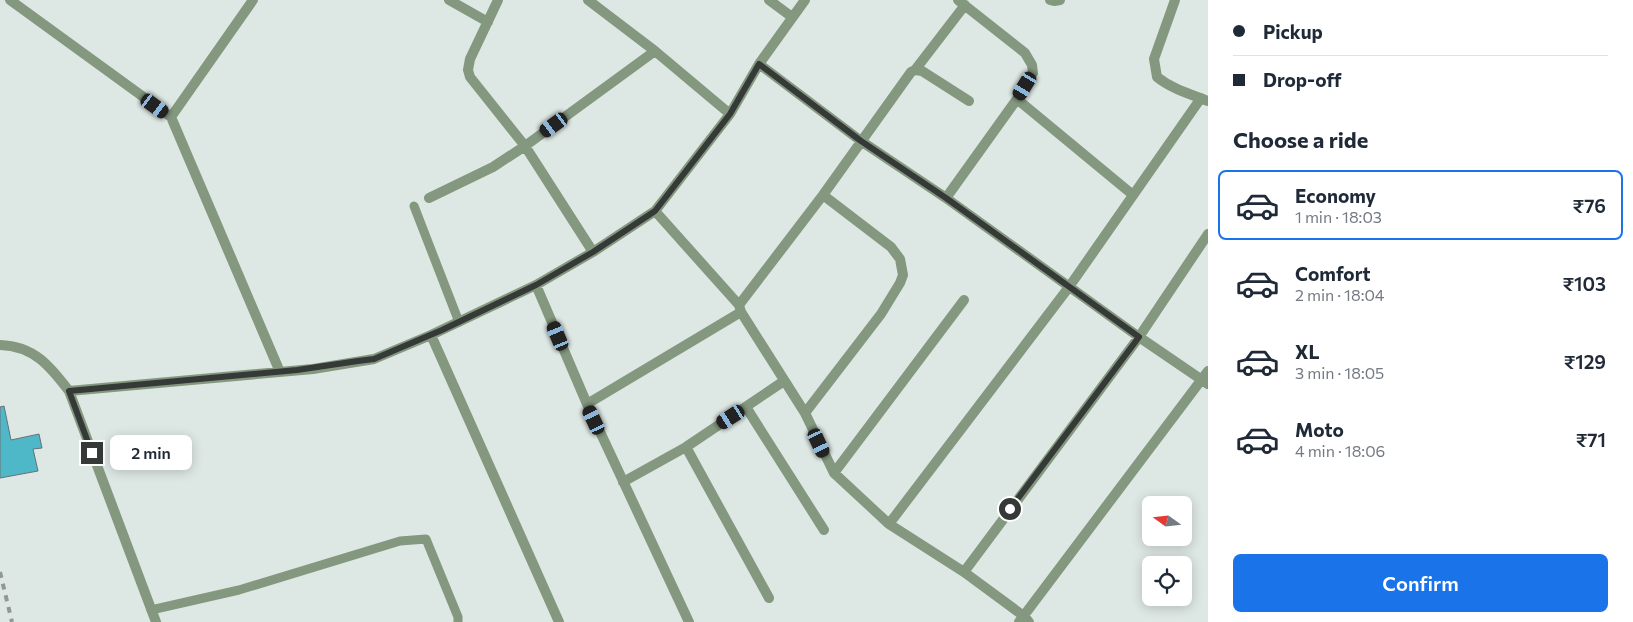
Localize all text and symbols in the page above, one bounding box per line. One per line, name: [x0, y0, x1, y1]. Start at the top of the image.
text: Pickup: [1263, 20, 1323, 43]
text: Drop-off: [1263, 68, 1342, 91]
car: [1010, 69, 1039, 103]
car: [138, 91, 171, 121]
car: [537, 110, 570, 140]
text: Choose a ride: [1233, 126, 1368, 153]
icon: car: [1235, 183, 1280, 228]
text: Economy: [1295, 184, 1376, 207]
text: ₹76: [1573, 194, 1606, 217]
text: 1 min · 18:03: [1295, 207, 1382, 226]
icon: car: [1235, 261, 1280, 306]
text: Comfort: [1295, 262, 1371, 285]
text: ₹103: [1563, 272, 1606, 295]
text: 2 min · 18:04: [1295, 285, 1384, 304]
car: [545, 319, 570, 353]
icon: car: [1235, 339, 1280, 384]
text: XL: [1295, 340, 1320, 363]
text: ₹129: [1564, 350, 1606, 373]
text: 3 min · 18:05: [1295, 363, 1384, 382]
car: [580, 403, 607, 437]
car: [714, 403, 747, 431]
icon: car: [1235, 417, 1280, 462]
text: Moto: [1295, 418, 1344, 441]
car: [805, 426, 832, 460]
text: ₹71: [1576, 428, 1606, 451]
callout: 2 min: [110, 436, 192, 470]
text: 4 min · 18:06: [1295, 441, 1385, 460]
route end: [81, 442, 103, 464]
text: 2 min: [131, 443, 171, 462]
north arrow: [1142, 496, 1192, 546]
map controls: [1142, 496, 1192, 606]
route start: [999, 498, 1021, 520]
button: Confirm: [1233, 554, 1608, 612]
button: locate: [1142, 556, 1192, 606]

